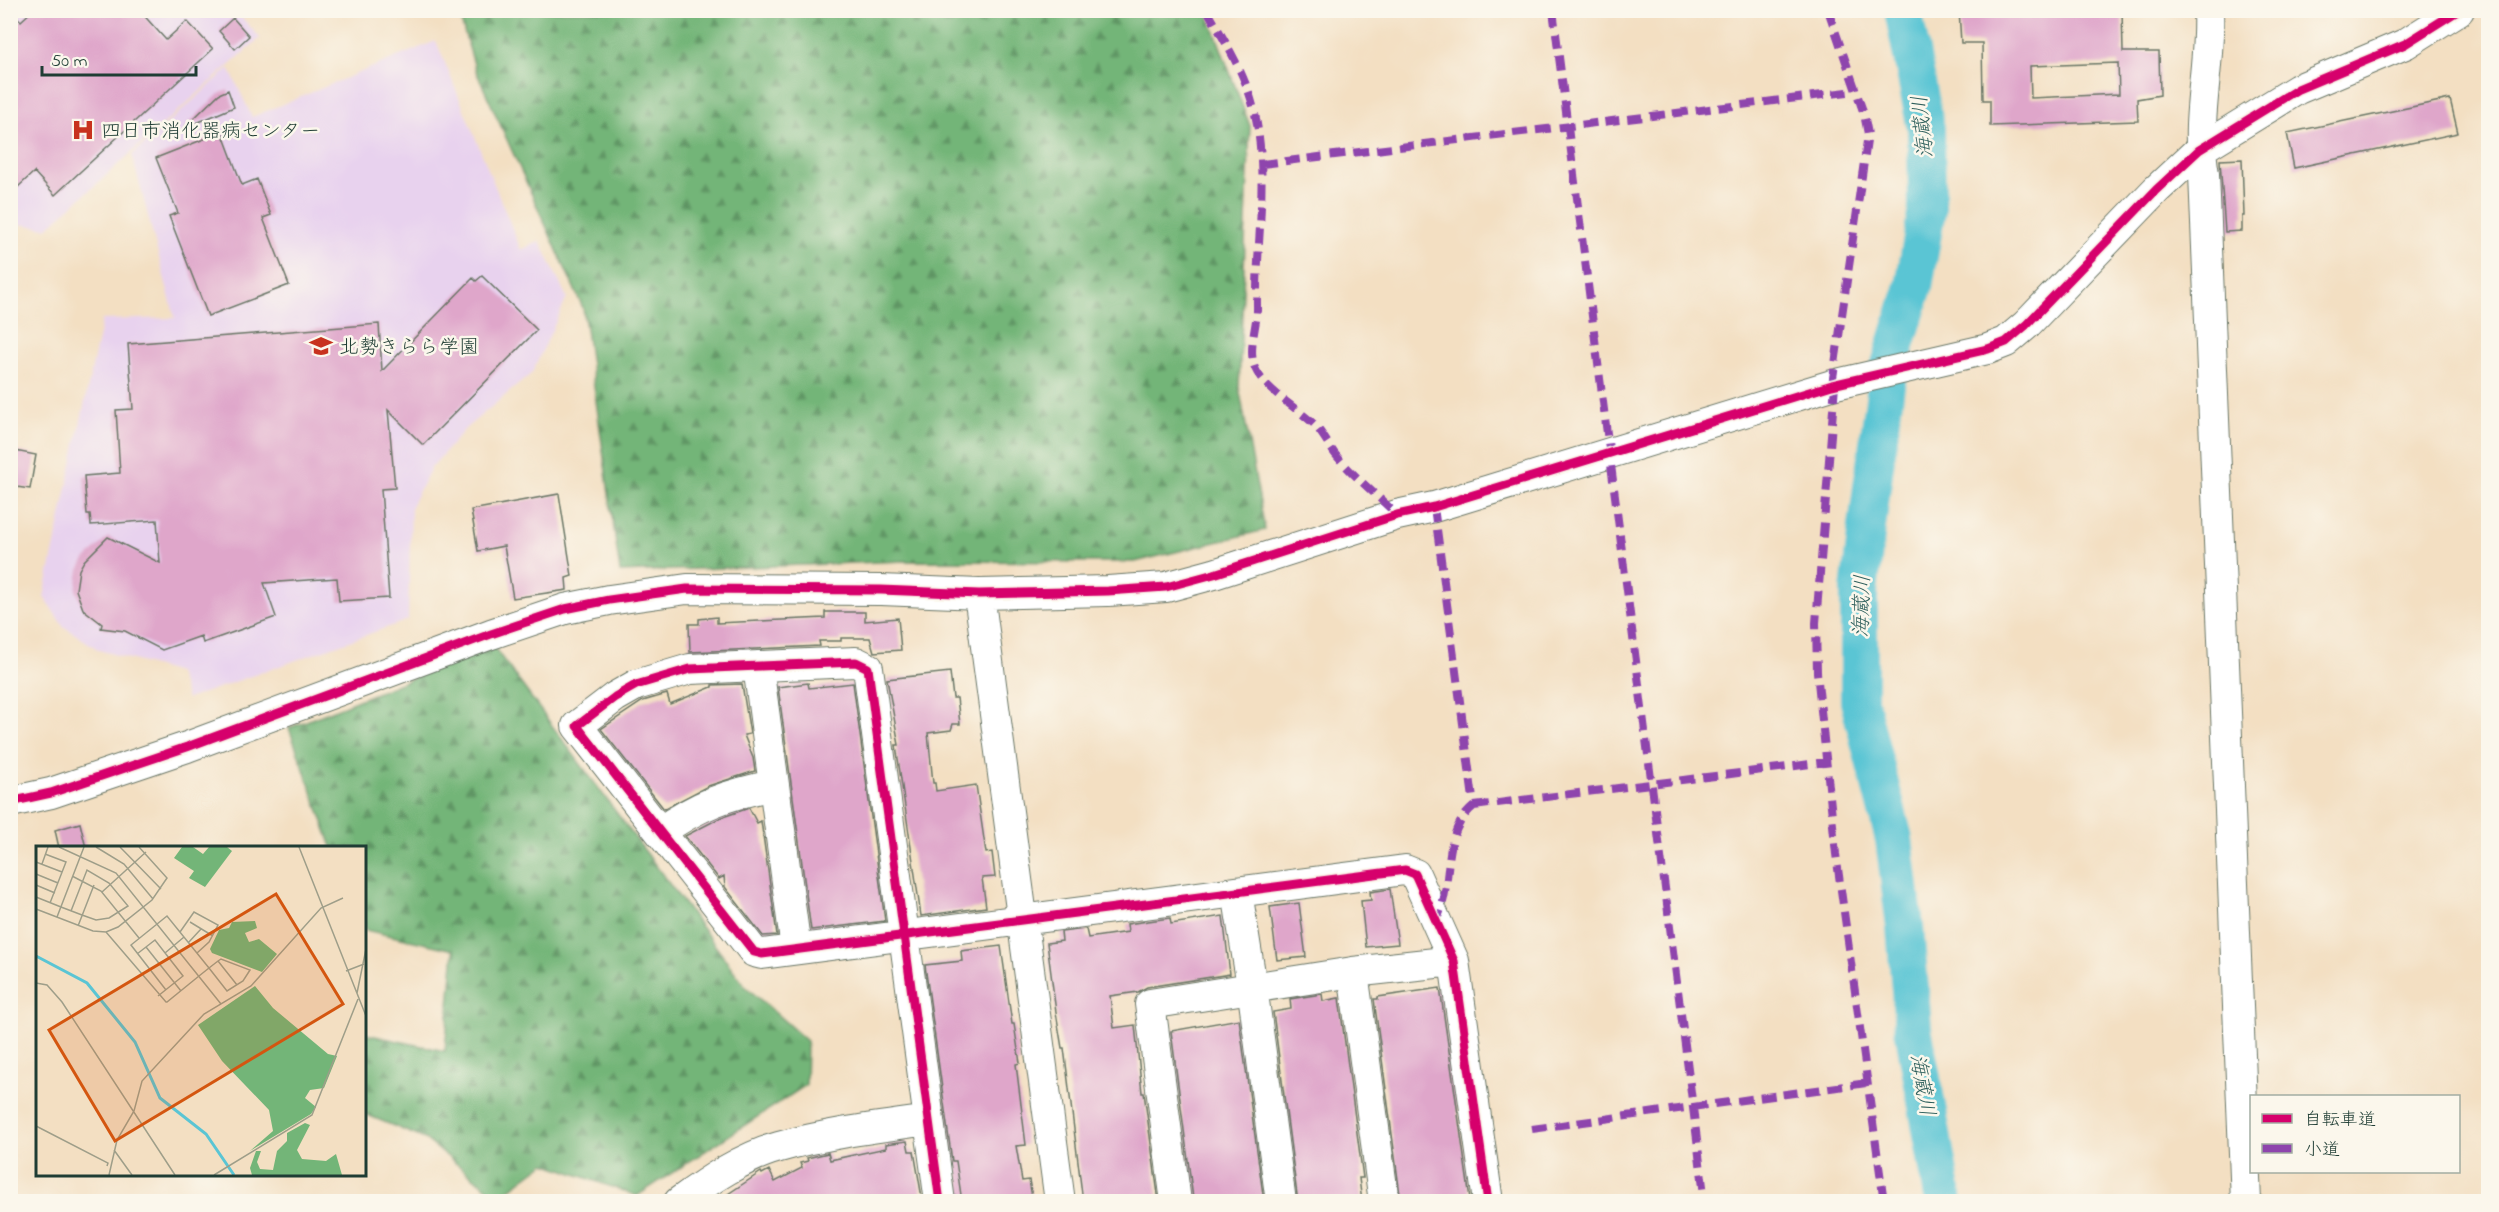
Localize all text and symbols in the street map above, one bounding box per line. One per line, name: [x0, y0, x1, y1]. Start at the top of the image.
scale bar: [42, 39, 196, 77]
text: 50 m: [51, 49, 88, 75]
water label: 海蔵川: [1906, 94, 1942, 160]
hospital icon: 四日市消化器病センター: [70, 117, 96, 143]
place label: 四日市消化器病センター: [101, 118, 320, 147]
school or university icon: 北勢きらら学園: [308, 333, 334, 359]
place label: 北勢きらら学園: [339, 334, 479, 363]
water label: 海蔵川: [1847, 574, 1879, 638]
inset map: [36, 846, 366, 1176]
water label: 海蔵川: [1901, 1052, 1941, 1119]
legend: [2250, 1095, 2460, 1173]
text: 自転車道: [2304, 1108, 2376, 1134]
text: 小道: [2304, 1138, 2340, 1164]

